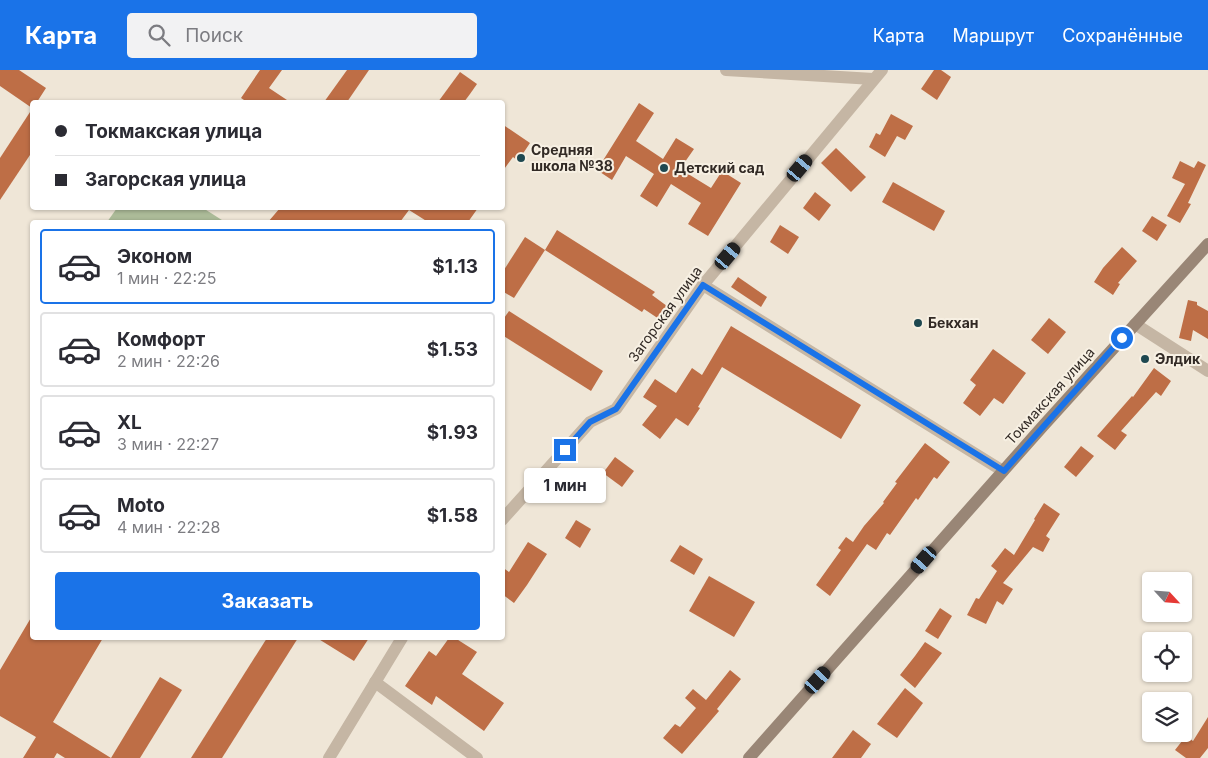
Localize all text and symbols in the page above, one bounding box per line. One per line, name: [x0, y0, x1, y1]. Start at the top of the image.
search box: [127, 13, 477, 58]
text: Карта: [25, 21, 97, 50]
icon: search: [145, 21, 173, 49]
text: Поиск: [185, 24, 243, 47]
text: Карта: [873, 25, 925, 46]
text: Маршрут: [953, 25, 1034, 46]
text: Сохранённые: [1062, 25, 1183, 46]
text: Токмакская улица: [85, 120, 262, 143]
place label: Средняя школа №38: [531, 141, 613, 174]
marker: Средняя школа №38: [515, 152, 527, 164]
car: [784, 152, 815, 184]
place label: Детский сад: [674, 159, 764, 176]
marker: Детский сад: [658, 162, 670, 174]
text: Загорская улица: [85, 168, 246, 191]
car: [712, 240, 743, 272]
icon: car: [57, 244, 102, 289]
text: Эконом: [117, 245, 192, 268]
text: $1.13: [432, 255, 478, 278]
street label: Загорская улица: [624, 262, 705, 365]
text: 1 мин · 22:25: [117, 268, 216, 288]
place label: Бекхан: [928, 314, 979, 331]
marker: Бекхан: [912, 317, 924, 329]
icon: car: [57, 327, 102, 372]
route start: [1111, 327, 1133, 349]
text: Комфорт: [117, 328, 205, 351]
text: $1.53: [427, 338, 478, 361]
street label: Токмакская улица: [1002, 344, 1098, 448]
place label: Элдик: [1155, 350, 1201, 367]
text: 2 мин · 22:26: [117, 351, 220, 371]
marker: Элдик: [1139, 353, 1151, 365]
icon: car: [57, 410, 102, 455]
text: XL: [117, 411, 142, 434]
text: $1.93: [427, 421, 478, 444]
text: 3 мин · 22:27: [117, 434, 219, 454]
route end: [554, 439, 576, 461]
callout: 1 мин: [524, 468, 606, 502]
text: 1 мин: [543, 475, 587, 495]
icon: car: [57, 493, 102, 538]
text: Moto: [117, 494, 165, 517]
text: $1.58: [427, 504, 478, 527]
text: 4 мин · 22:28: [117, 517, 220, 537]
car: [908, 544, 939, 576]
button: Заказать: [55, 572, 480, 630]
north arrow: [1142, 572, 1192, 622]
map controls: [1142, 572, 1192, 742]
button: locate: [1142, 632, 1192, 682]
car: [802, 664, 833, 696]
button: layers: [1142, 692, 1192, 742]

